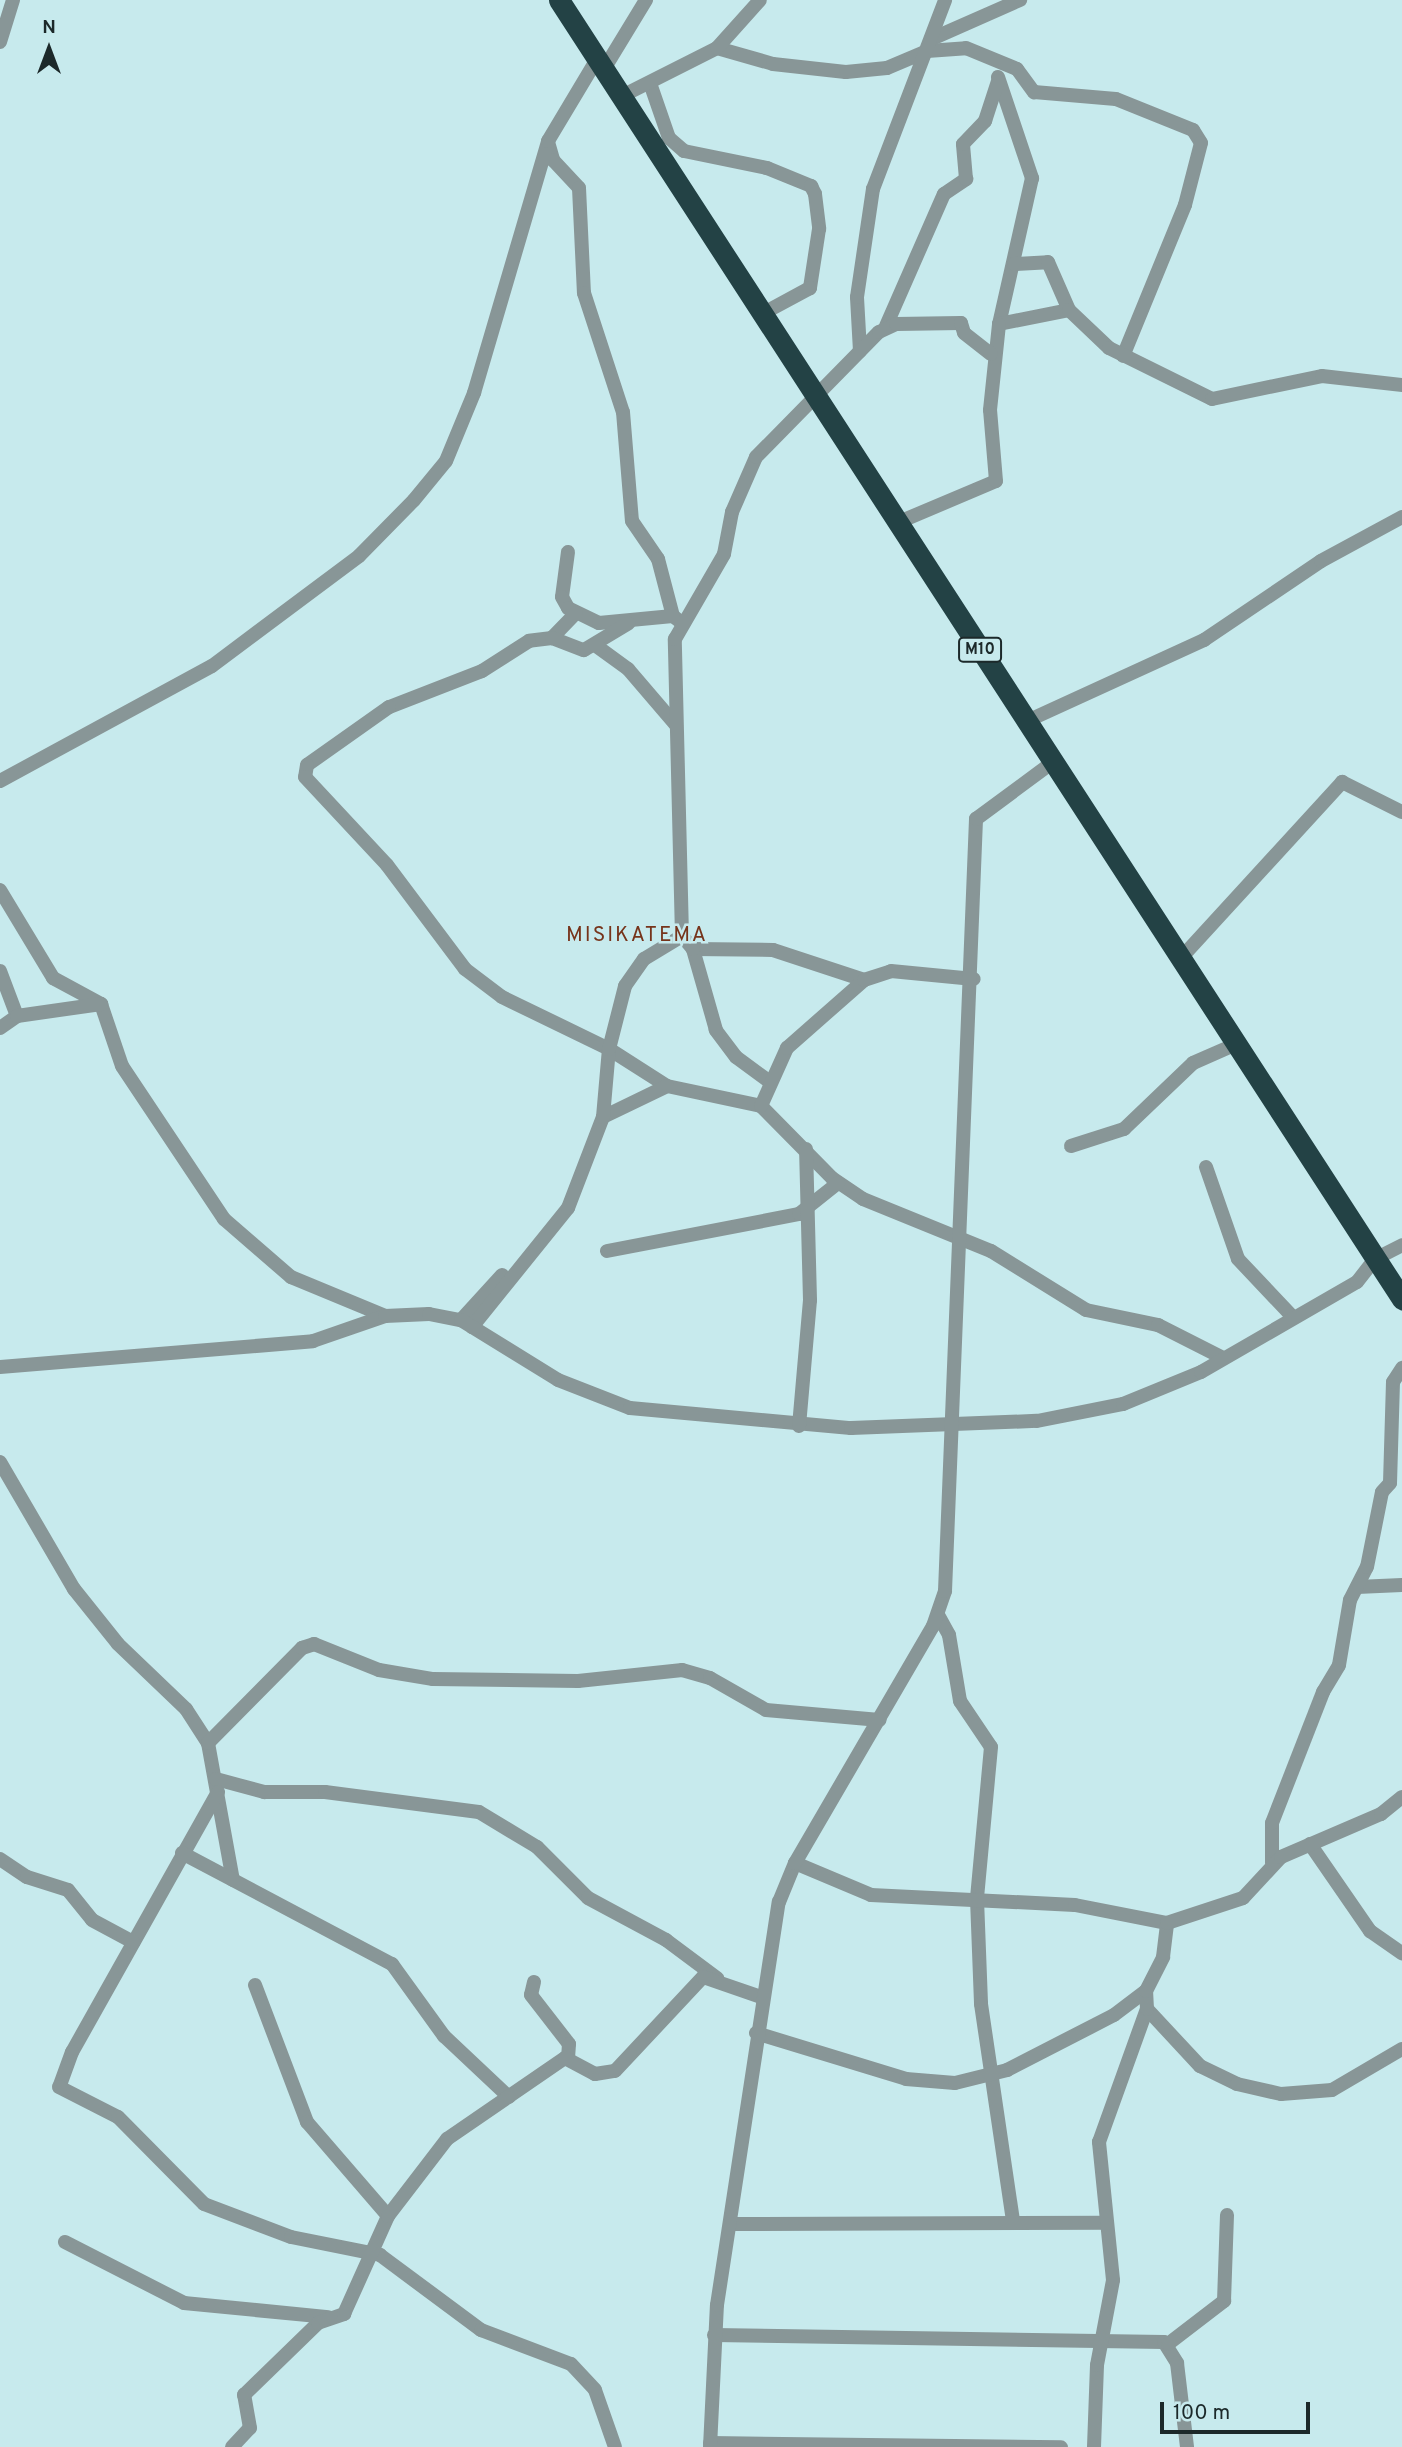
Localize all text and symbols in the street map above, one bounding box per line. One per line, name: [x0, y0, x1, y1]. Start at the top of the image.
north arrow: [14, 14, 84, 84]
text: N: [42, 16, 56, 40]
road number: M10: [957, 638, 1003, 663]
district label: MISIKATEMA: [567, 923, 707, 949]
scale bar: [1164, 2388, 1314, 2432]
text: 100 m: [1173, 2400, 1230, 2427]

